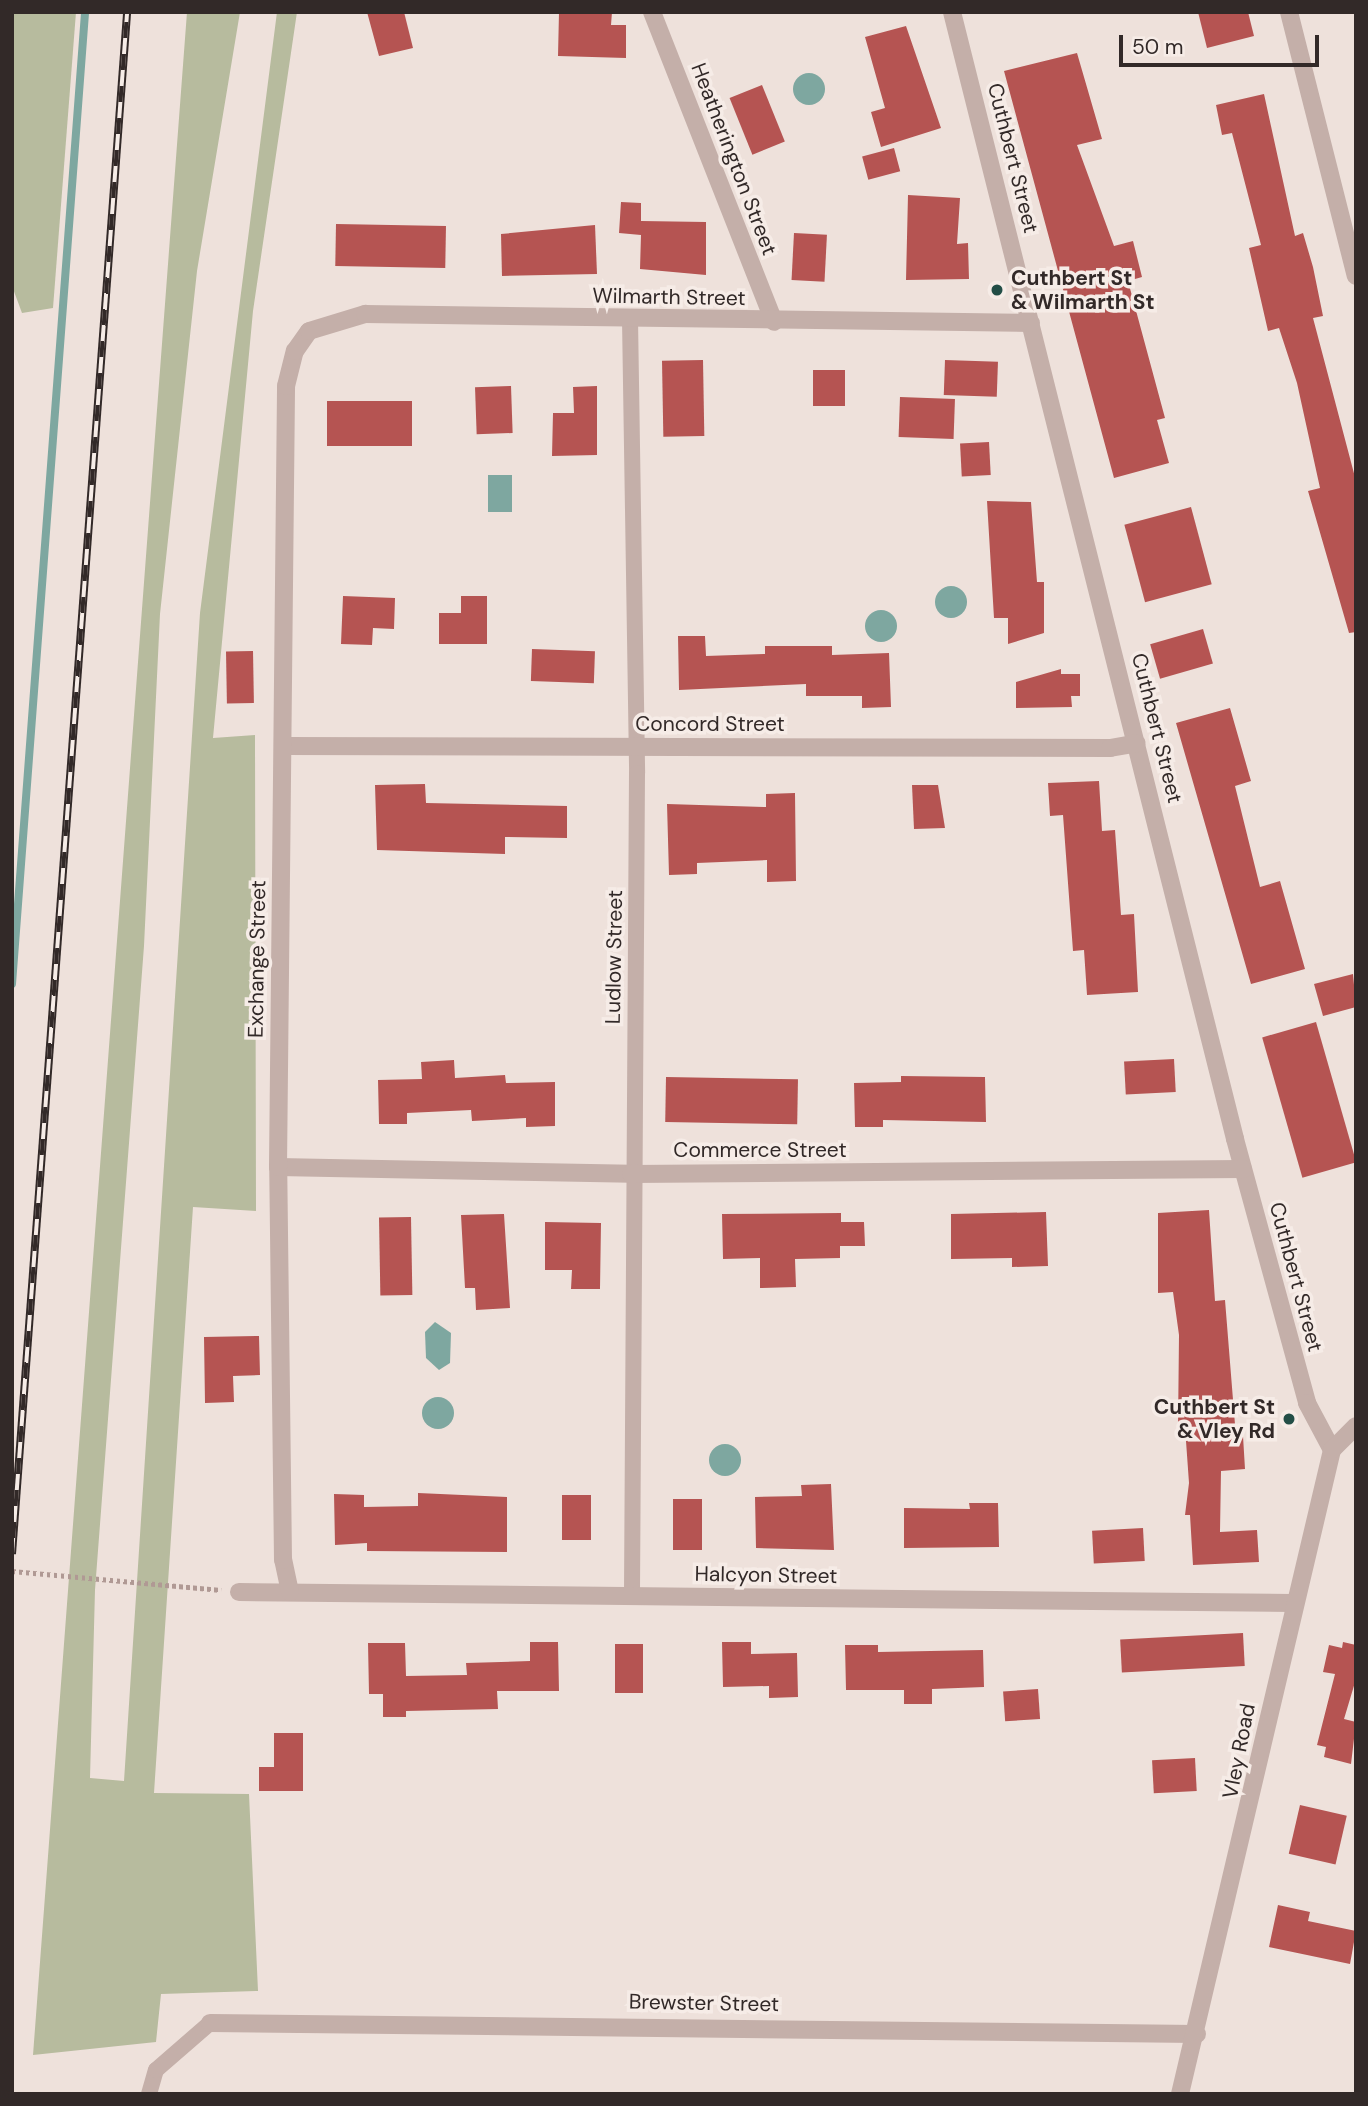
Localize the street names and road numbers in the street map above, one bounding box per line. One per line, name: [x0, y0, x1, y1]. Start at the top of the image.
street label: Heatherington Street: [686, 59, 782, 259]
street label: Cuthbert Street: [982, 80, 1044, 236]
street label: Wilmarth Street: [592, 283, 746, 311]
street label: Cuthbert Street: [1126, 650, 1188, 806]
street label: Concord Street: [635, 711, 785, 737]
street label: Exchange Street: [243, 880, 271, 1038]
street label: Ludlow Street: [600, 890, 628, 1024]
street label: Commerce Street: [673, 1137, 847, 1163]
street label: Cuthbert Street: [1264, 1200, 1328, 1354]
street label: Halcyon Street: [694, 1561, 838, 1589]
street label: Vley Road: [1217, 1701, 1261, 1801]
street label: Brewster Street: [629, 1989, 779, 2017]

